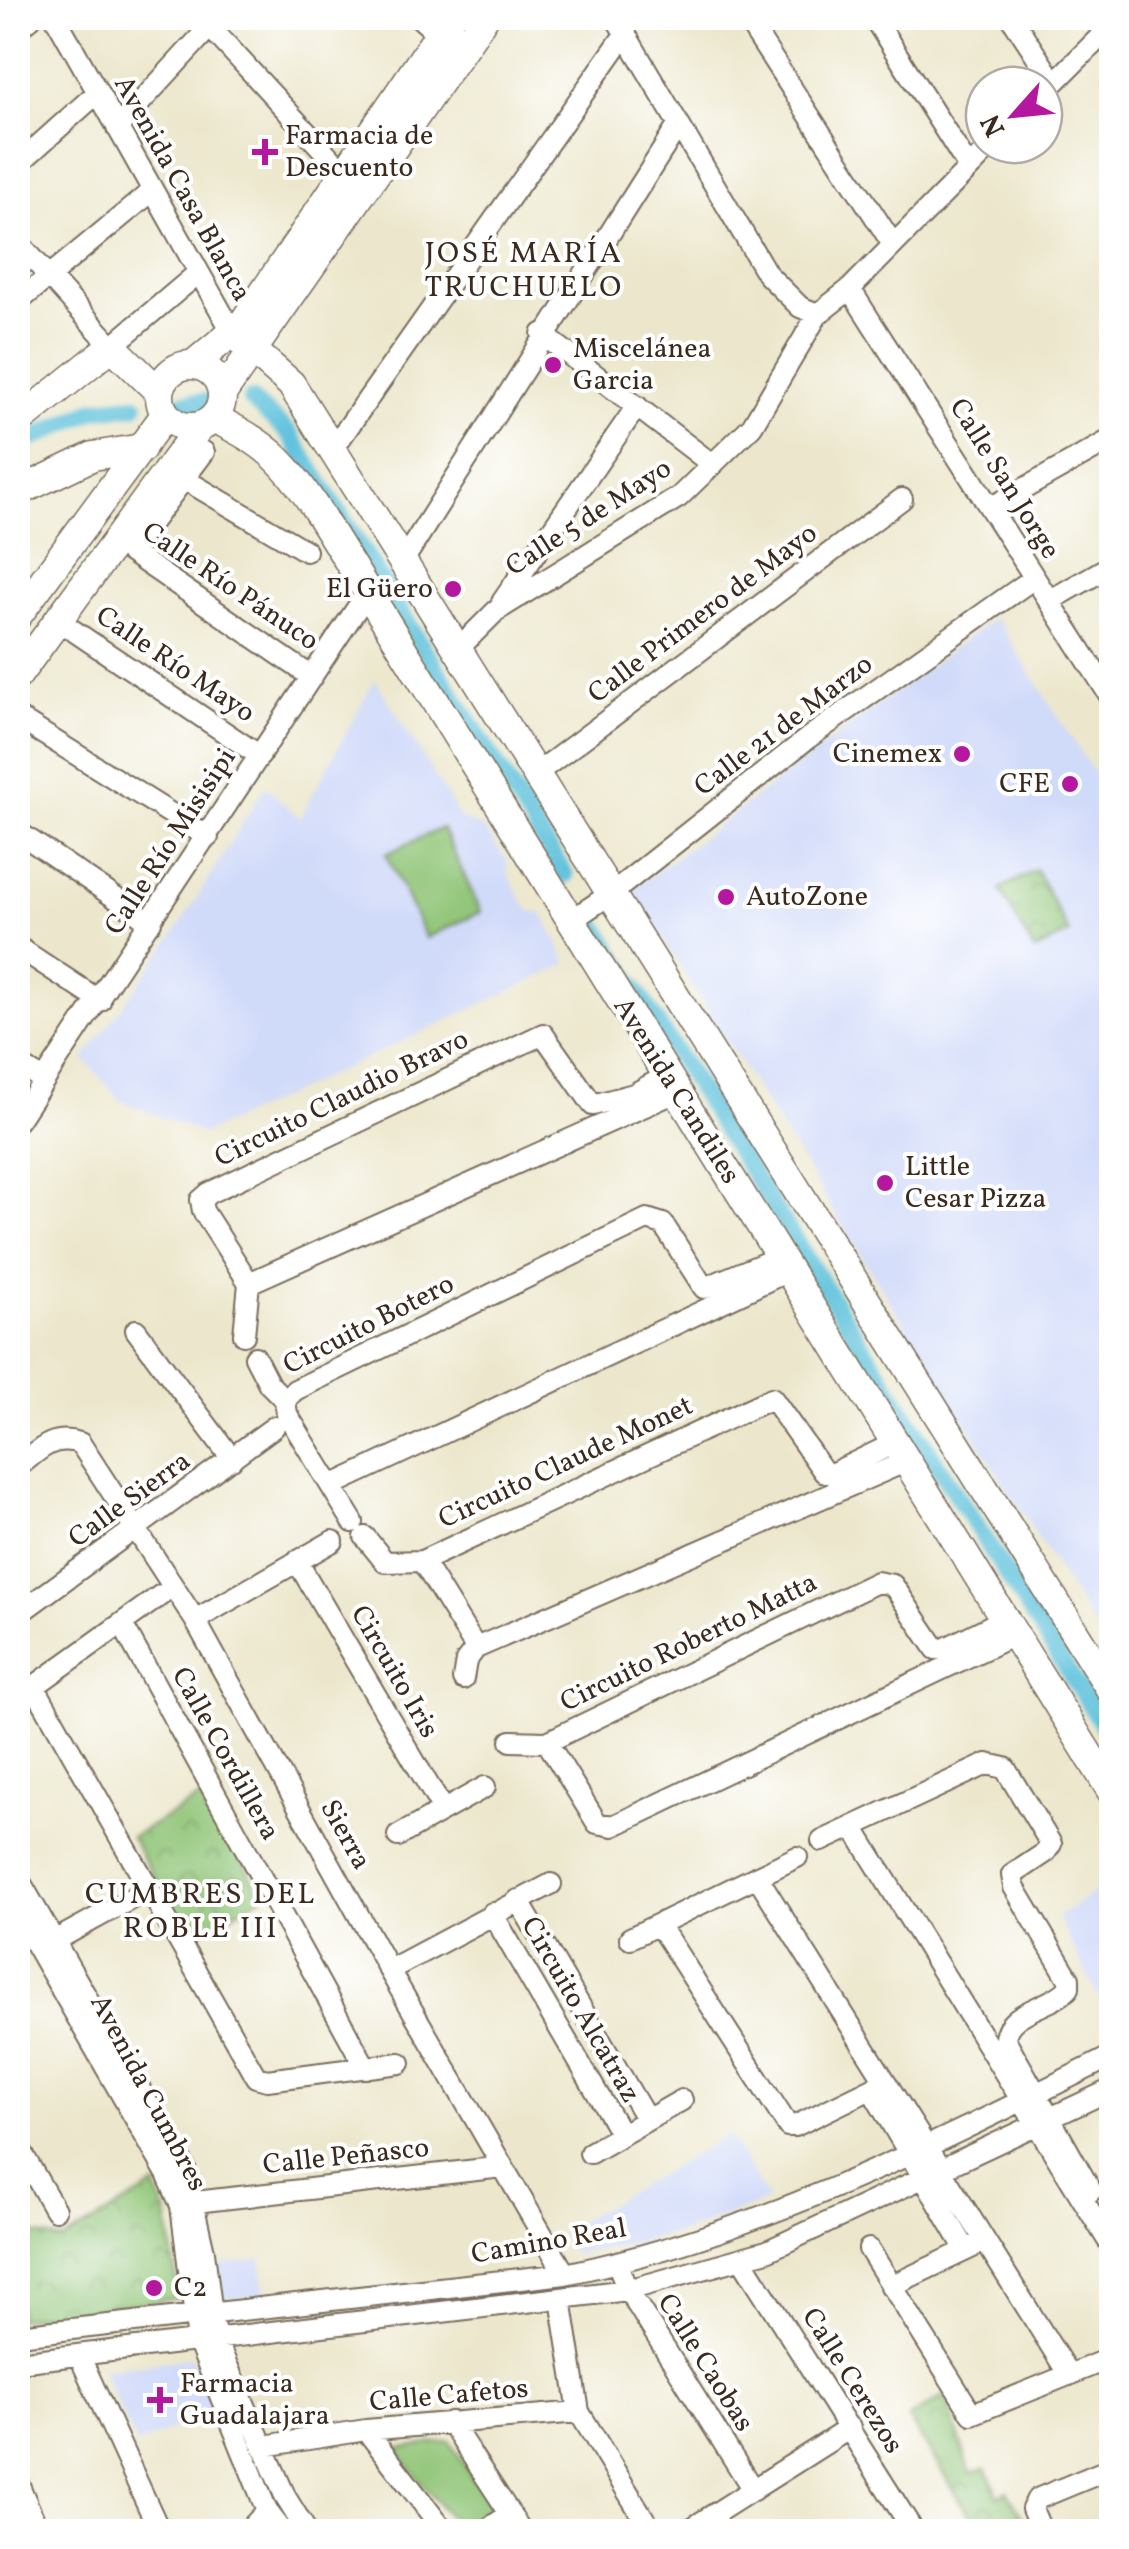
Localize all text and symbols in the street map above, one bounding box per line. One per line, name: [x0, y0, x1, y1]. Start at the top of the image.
north arrow: [964, 65, 1064, 165]
street label: Avenida Casa Blanca: [104, 69, 260, 309]
text: N: [972, 107, 1016, 143]
place label: Farmacia de Descuento: [285, 117, 433, 188]
marker: Farmacia de Descuento: [254, 141, 276, 163]
district label: JOSÉ MARÍA TRUCHUELO: [424, 233, 624, 309]
place label: Miscelánea Garcia: [573, 330, 712, 401]
marker: Miscelánea Garcia: [542, 354, 564, 376]
street label: Calle San Jorge: [939, 391, 1069, 567]
street label: Calle 5 de Mayo: [498, 450, 680, 586]
street label: Calle Río Pánuco: [134, 513, 326, 661]
street label: Calle Primero de Mayo: [580, 515, 826, 713]
place label: El Güero: [326, 570, 433, 609]
marker: El Güero: [442, 578, 464, 600]
street label: Calle Río Mayo: [87, 597, 263, 733]
street label: Calle 21 de Marzo: [687, 646, 881, 806]
place label: Cinemex: [833, 735, 942, 774]
street label: Calle Río Misisipi: [96, 741, 246, 943]
marker: Cinemex: [951, 743, 973, 765]
place label: CFE: [999, 765, 1050, 804]
marker: CFE: [1059, 773, 1081, 795]
place label: AutoZone: [746, 878, 868, 917]
marker: AutoZone: [715, 886, 737, 908]
street label: Avenida Candiles: [603, 990, 749, 1192]
street label: Circuito Claudio Bravo: [209, 1021, 475, 1177]
place label: Little Cesar Pizza: [905, 1148, 1047, 1219]
marker: Little Cesar Pizza: [874, 1172, 896, 1194]
street label: Circuito Botero: [277, 1265, 461, 1385]
street label: Circuito Claude Monet: [432, 1387, 700, 1539]
street label: Calle Sierra: [61, 1442, 199, 1558]
street label: Circuito Roberto Matta: [554, 1564, 824, 1722]
street label: Circuito Iris: [340, 1598, 448, 1746]
street label: Calle Cordillera: [161, 1660, 289, 1848]
street label: Sierra: [310, 1793, 380, 1877]
district label: CUMBRES DEL ROBLE III: [85, 1874, 317, 1950]
street label: Circuito Alcatraz: [511, 1910, 649, 2110]
street label: Avenida Cumbres: [80, 1988, 216, 2198]
street label: Calle Peñasco: [261, 2129, 431, 2185]
street label: Camino Real: [468, 2209, 630, 2275]
place label: C2: [174, 2269, 207, 2308]
marker: C2: [143, 2277, 165, 2299]
street label: Calle Caobas: [647, 2287, 763, 2439]
street label: Calle Cerezos: [792, 2301, 912, 2461]
place label: Farmacia Guadalajara: [180, 2365, 330, 2436]
street label: Calle Cafetos: [368, 2370, 530, 2422]
marker: Farmacia Guadalajara: [149, 2389, 171, 2411]

